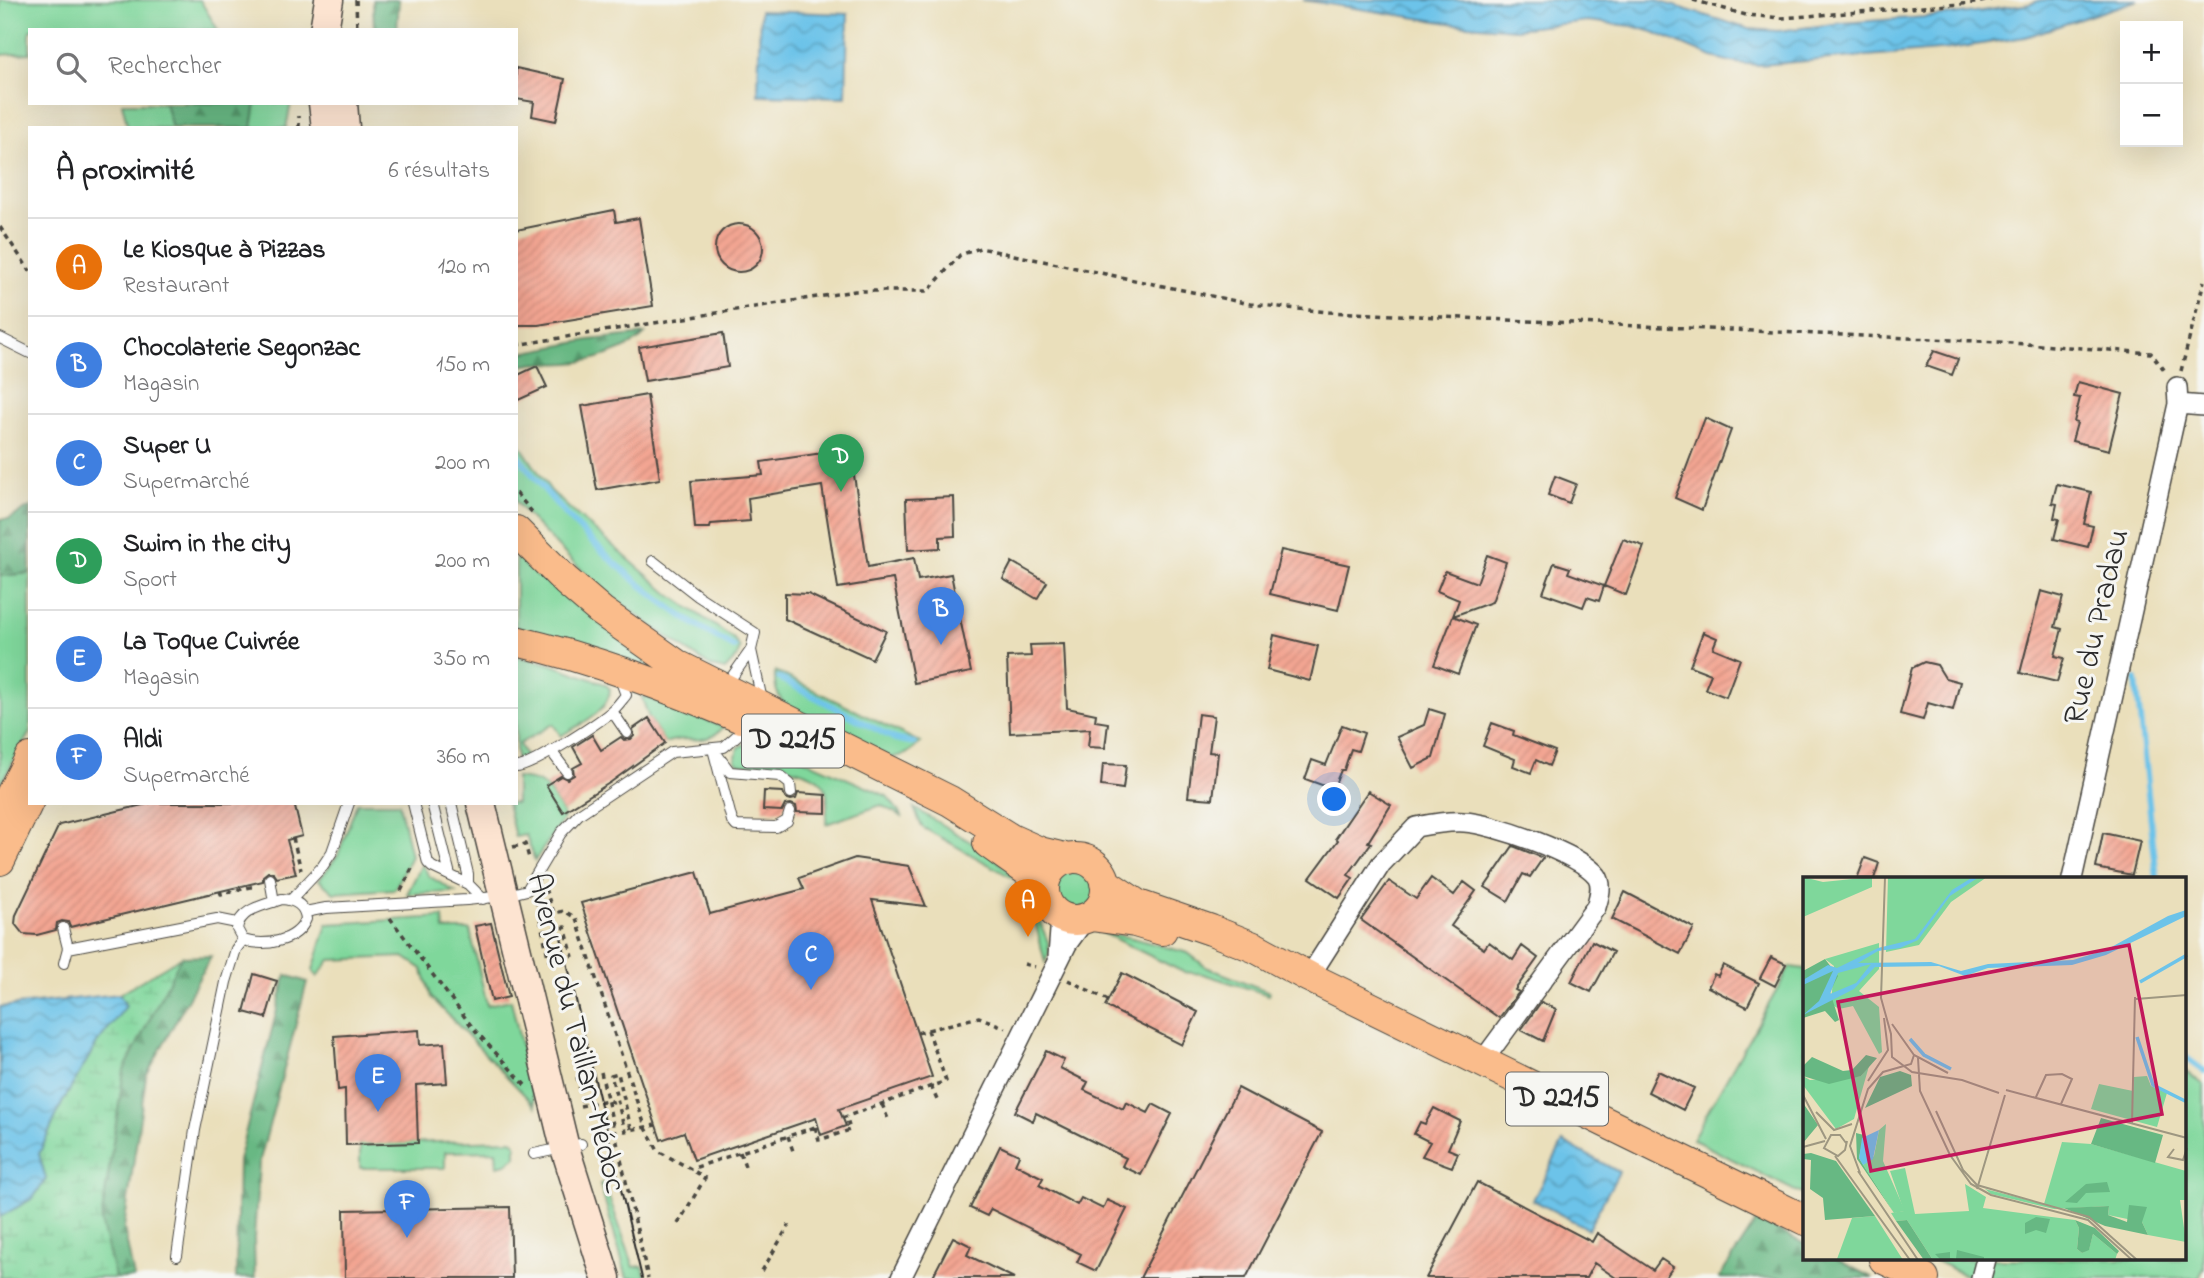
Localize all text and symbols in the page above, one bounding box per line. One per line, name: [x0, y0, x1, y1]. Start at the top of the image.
map controls: [2120, 21, 2183, 147]
button: +: [2120, 21, 2183, 84]
search box: [28, 28, 518, 105]
icon: search: [52, 48, 90, 86]
text: Rechercher: [108, 48, 221, 86]
button: −: [2120, 84, 2183, 147]
text: À proximité: [56, 150, 194, 194]
text: 6 résultats: [388, 155, 490, 188]
text: Le Kiosque à Pizzas: [123, 232, 325, 270]
text: A: [72, 251, 86, 284]
text: 120 m: [438, 251, 490, 284]
text: Restaurant: [123, 270, 230, 303]
text: Chocolaterie Segonzac: [123, 330, 360, 368]
text: B: [71, 349, 87, 382]
text: 150 m: [436, 349, 490, 382]
text: Magasin: [123, 368, 199, 401]
text: Super U: [123, 428, 211, 466]
pin: D: [818, 434, 864, 492]
text: C: [73, 447, 85, 480]
text: 200 m: [435, 447, 490, 480]
text: Supermarché: [123, 466, 250, 499]
street label: Rue du Pradau: [2053, 524, 2143, 730]
text: Swim in the city: [123, 526, 291, 564]
text: D: [71, 545, 87, 578]
text: 200 m: [435, 545, 490, 578]
text: Sport: [123, 564, 177, 597]
pin: B: [918, 587, 964, 645]
text: La Toque Cuivrée: [123, 624, 299, 662]
text: E: [72, 643, 86, 676]
text: 350 m: [434, 643, 490, 676]
text: Magasin: [123, 662, 199, 695]
road number: D 2215: [742, 714, 844, 768]
text: Aldi: [123, 722, 163, 760]
text: F: [72, 741, 86, 774]
text: 360 m: [437, 741, 490, 774]
text: Supermarché: [123, 760, 250, 793]
your location: [1317, 782, 1351, 816]
street label: Avenue du Taillan-Médoc: [513, 868, 638, 1198]
inset map: [1803, 877, 2186, 1260]
pin: A: [1005, 879, 1051, 937]
pin: C: [788, 932, 834, 990]
pin: E: [355, 1054, 401, 1112]
road number: D 2215: [1506, 1072, 1608, 1126]
pin: F: [384, 1180, 430, 1238]

